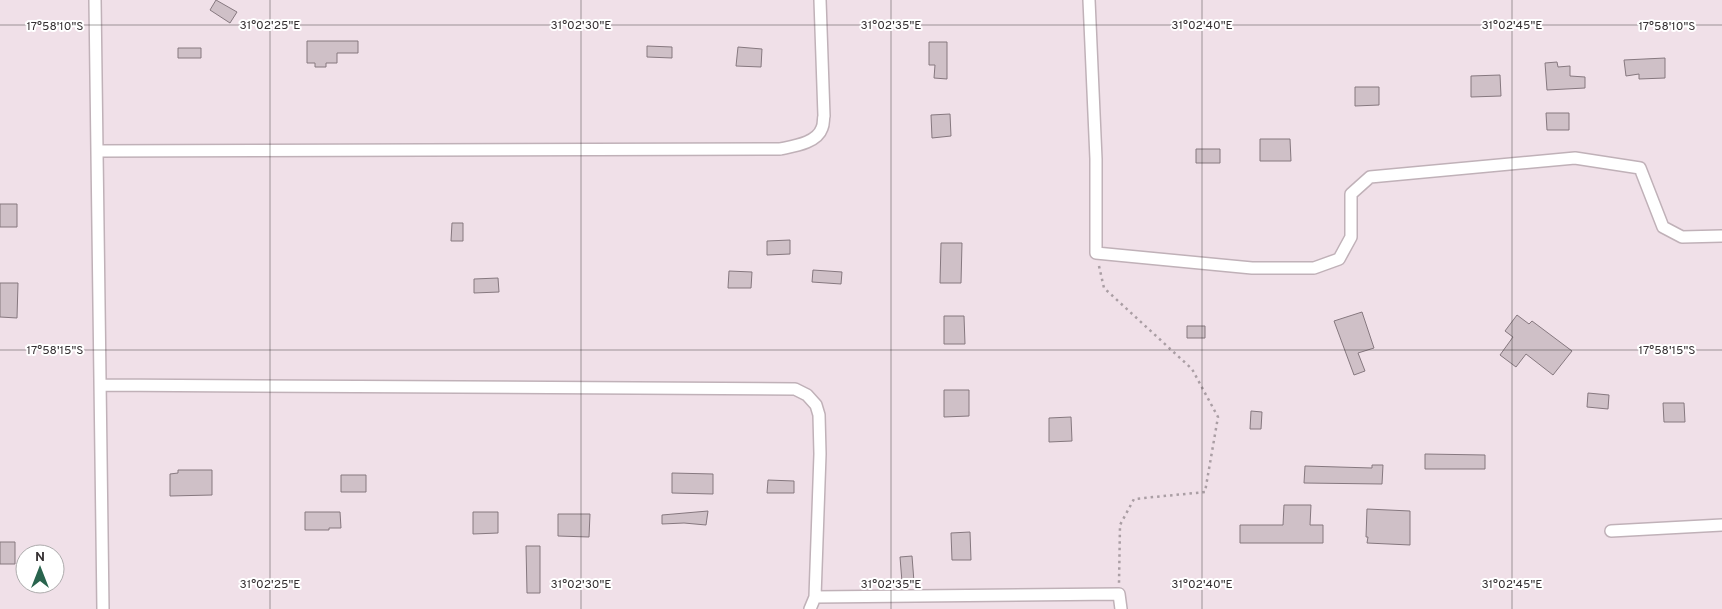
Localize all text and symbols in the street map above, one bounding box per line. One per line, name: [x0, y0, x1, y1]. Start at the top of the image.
text: 31°02'25"E: [239, 18, 301, 34]
text: 31°02'30"E: [550, 18, 612, 34]
text: 31°02'35"E: [861, 18, 921, 34]
text: 31°02'40"E: [1171, 18, 1233, 34]
text: 31°02'45"E: [1481, 18, 1543, 34]
text: 17°58'10"S: [26, 19, 84, 35]
text: 17°58'10"S: [1638, 19, 1696, 35]
text: 17°58'15"S: [27, 343, 83, 359]
text: 17°58'15"S: [1639, 343, 1695, 359]
north arrow: [15, 544, 65, 594]
text: N: [35, 549, 45, 566]
text: 31°02'25"E: [239, 577, 301, 593]
text: 31°02'30"E: [550, 577, 612, 593]
text: 31°02'35"E: [861, 577, 921, 593]
text: 31°02'40"E: [1171, 577, 1233, 593]
text: 31°02'45"E: [1481, 577, 1543, 593]

